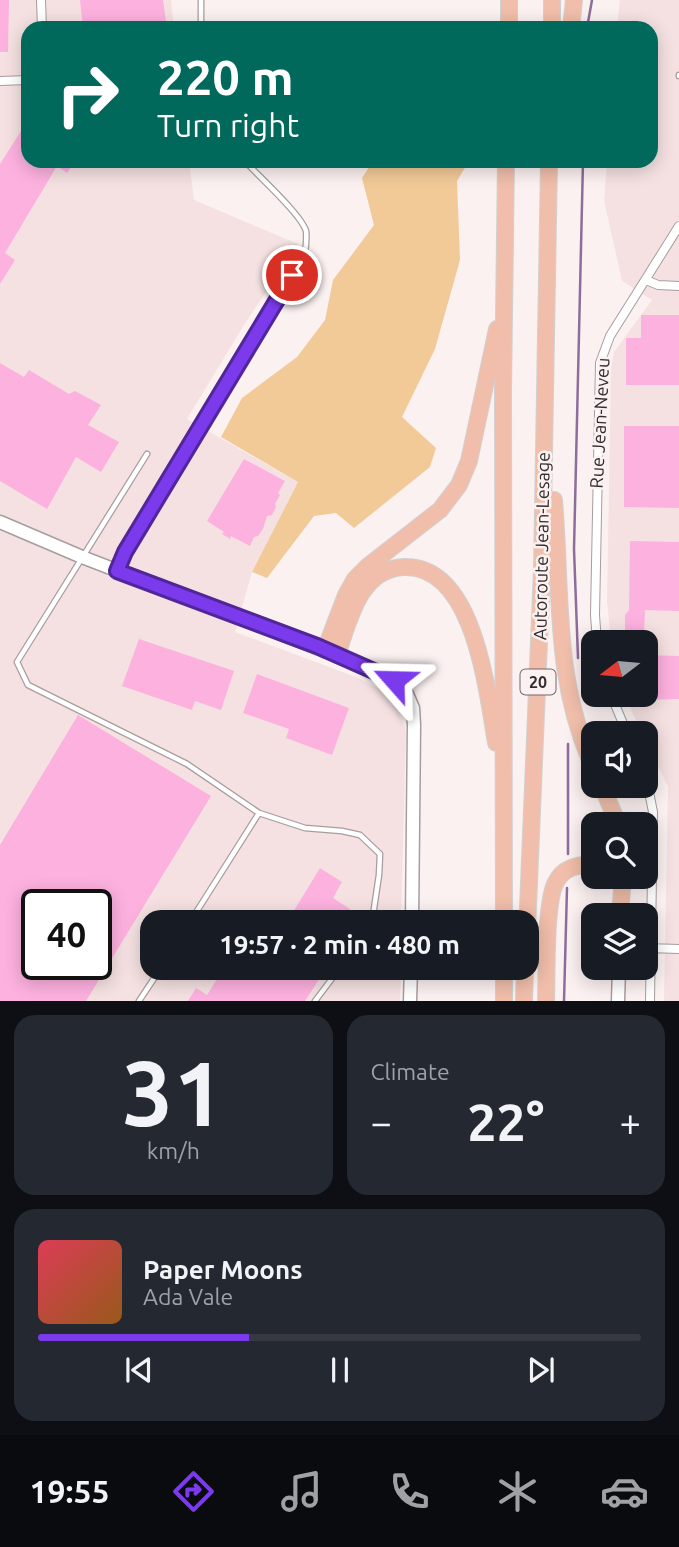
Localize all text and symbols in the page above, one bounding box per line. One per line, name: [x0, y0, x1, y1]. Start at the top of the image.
icon: right: [42, 49, 133, 140]
text: 220 m: [157, 49, 294, 104]
text: Turn right: [157, 107, 299, 143]
pin: [262, 245, 322, 305]
icon: arrive: [273, 256, 311, 294]
street label: Rue Jean-Neveu: [586, 357, 612, 489]
street label: Autoroute Jean-Lesage: [529, 452, 553, 640]
north arrow: [581, 630, 658, 707]
map controls: [581, 630, 658, 980]
position arrow: [357, 643, 431, 717]
road number: 20: [520, 670, 556, 694]
button: sound: [581, 721, 658, 798]
button: search: [581, 812, 658, 889]
speed limit sign: 40: [21, 889, 112, 980]
button: layers: [581, 903, 658, 980]
text: 19:57 · 2 min · 480 m: [219, 930, 460, 959]
text: 31: [122, 1041, 225, 1143]
text: Climate: [371, 1059, 450, 1084]
text: 22°: [467, 1093, 544, 1151]
text: −: [371, 1101, 392, 1143]
text: +: [620, 1101, 641, 1143]
text: km/h: [147, 1138, 200, 1163]
text: Paper Moons: [143, 1255, 302, 1284]
text: Ada Vale: [143, 1284, 233, 1309]
icon: previous: [120, 1351, 158, 1389]
icon: pause: [321, 1351, 359, 1389]
icon: next: [522, 1351, 560, 1389]
icon: directions: [169, 1467, 218, 1516]
icon: music: [277, 1467, 326, 1516]
icon: phone: [385, 1467, 434, 1516]
icon: climate: [493, 1467, 542, 1516]
icon: car: [600, 1467, 649, 1516]
text: 19:55: [29, 1473, 110, 1509]

